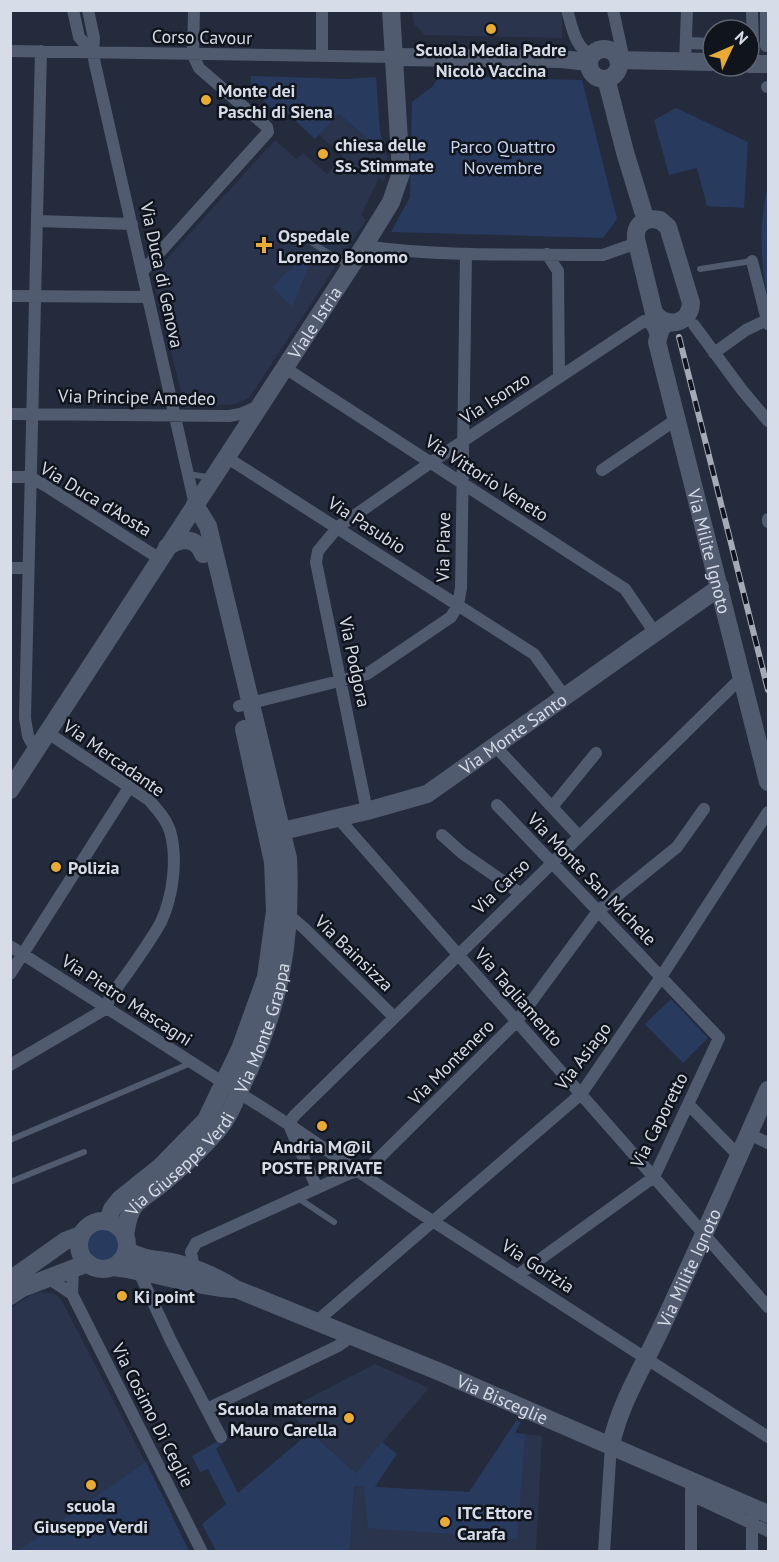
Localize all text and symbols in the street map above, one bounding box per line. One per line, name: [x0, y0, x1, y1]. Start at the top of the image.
north arrow: [701, 18, 761, 78]
marker: Scuola Media Padre Nicolò Vaccina: [484, 22, 498, 36]
street label: Corso Cavour: [152, 25, 252, 49]
text: N: [731, 27, 753, 48]
place label: Scuola Media Padre Nicolò Vaccina: [416, 38, 566, 82]
place label: Monte dei Paschi di Siena: [218, 79, 333, 123]
marker: Monte dei Paschi di Siena: [199, 93, 213, 107]
place label: chiesa delle Ss. Stimmate: [335, 133, 434, 177]
park label: Parco Quattro Novembre: [450, 135, 556, 179]
marker: chiesa delle Ss. Stimmate: [316, 147, 330, 161]
street label: Via Duca di Genova: [135, 199, 189, 350]
place label: Ospedale Lorenzo Bonomo: [278, 224, 408, 268]
marker: Ospedale Lorenzo Bonomo: [255, 236, 273, 254]
street label: Viale Istria: [282, 282, 346, 364]
street label: Via Isonzo: [455, 367, 534, 430]
street label: Via Principe Amedeo: [57, 384, 216, 410]
street label: Via Vittorio Veneto: [420, 429, 553, 526]
street label: Via Duca d'Aosta: [35, 456, 156, 541]
street label: Via Milite Ignoto: [683, 485, 737, 616]
street label: Via Pasubio: [323, 491, 410, 559]
street label: Via Piave: [431, 512, 455, 583]
street label: Via Podgora: [334, 614, 376, 709]
street label: Via Monte Santo: [454, 688, 571, 780]
street label: Via Mercadante: [58, 714, 169, 802]
street label: Via Monte San Michele: [522, 807, 661, 950]
street label: Via Carso: [467, 853, 535, 920]
place label: Polizia: [68, 856, 120, 879]
marker: Polizia: [49, 860, 63, 874]
street label: Via Bainsizza: [309, 909, 398, 996]
street label: Via Tagliamento: [469, 942, 568, 1051]
street label: Via Pietro Mascagni: [56, 949, 197, 1051]
street label: Via Monte Grappa: [228, 961, 294, 1097]
street label: Via Montenero: [402, 1014, 499, 1111]
street label: Via Asiago: [549, 1017, 616, 1095]
street label: Via Caporetto: [625, 1068, 693, 1172]
street label: Via Giuseppe Verdi: [119, 1107, 239, 1220]
marker: Andria M@il POSTE PRIVATE: [315, 1119, 329, 1133]
place label: Andria M@il POSTE PRIVATE: [262, 1135, 382, 1179]
street label: Via Milite Ignoto: [651, 1205, 726, 1332]
street label: Via Gorizia: [496, 1233, 579, 1298]
place label: Ki point: [134, 1285, 196, 1308]
marker: Ki point: [115, 1289, 129, 1303]
street label: Via Cosimo Di Ceglie: [106, 1338, 199, 1491]
street label: Via Bisceglie: [452, 1369, 552, 1429]
place label: Scuola materna Mauro Carella: [218, 1397, 337, 1441]
marker: Scuola materna Mauro Carella: [342, 1411, 356, 1425]
marker: scuola Giuseppe Verdi: [84, 1478, 98, 1492]
place label: scuola Giuseppe Verdi: [34, 1494, 148, 1538]
place label: ITC Ettore Carafa: [457, 1501, 532, 1545]
marker: ITC Ettore Carafa: [438, 1515, 452, 1529]

